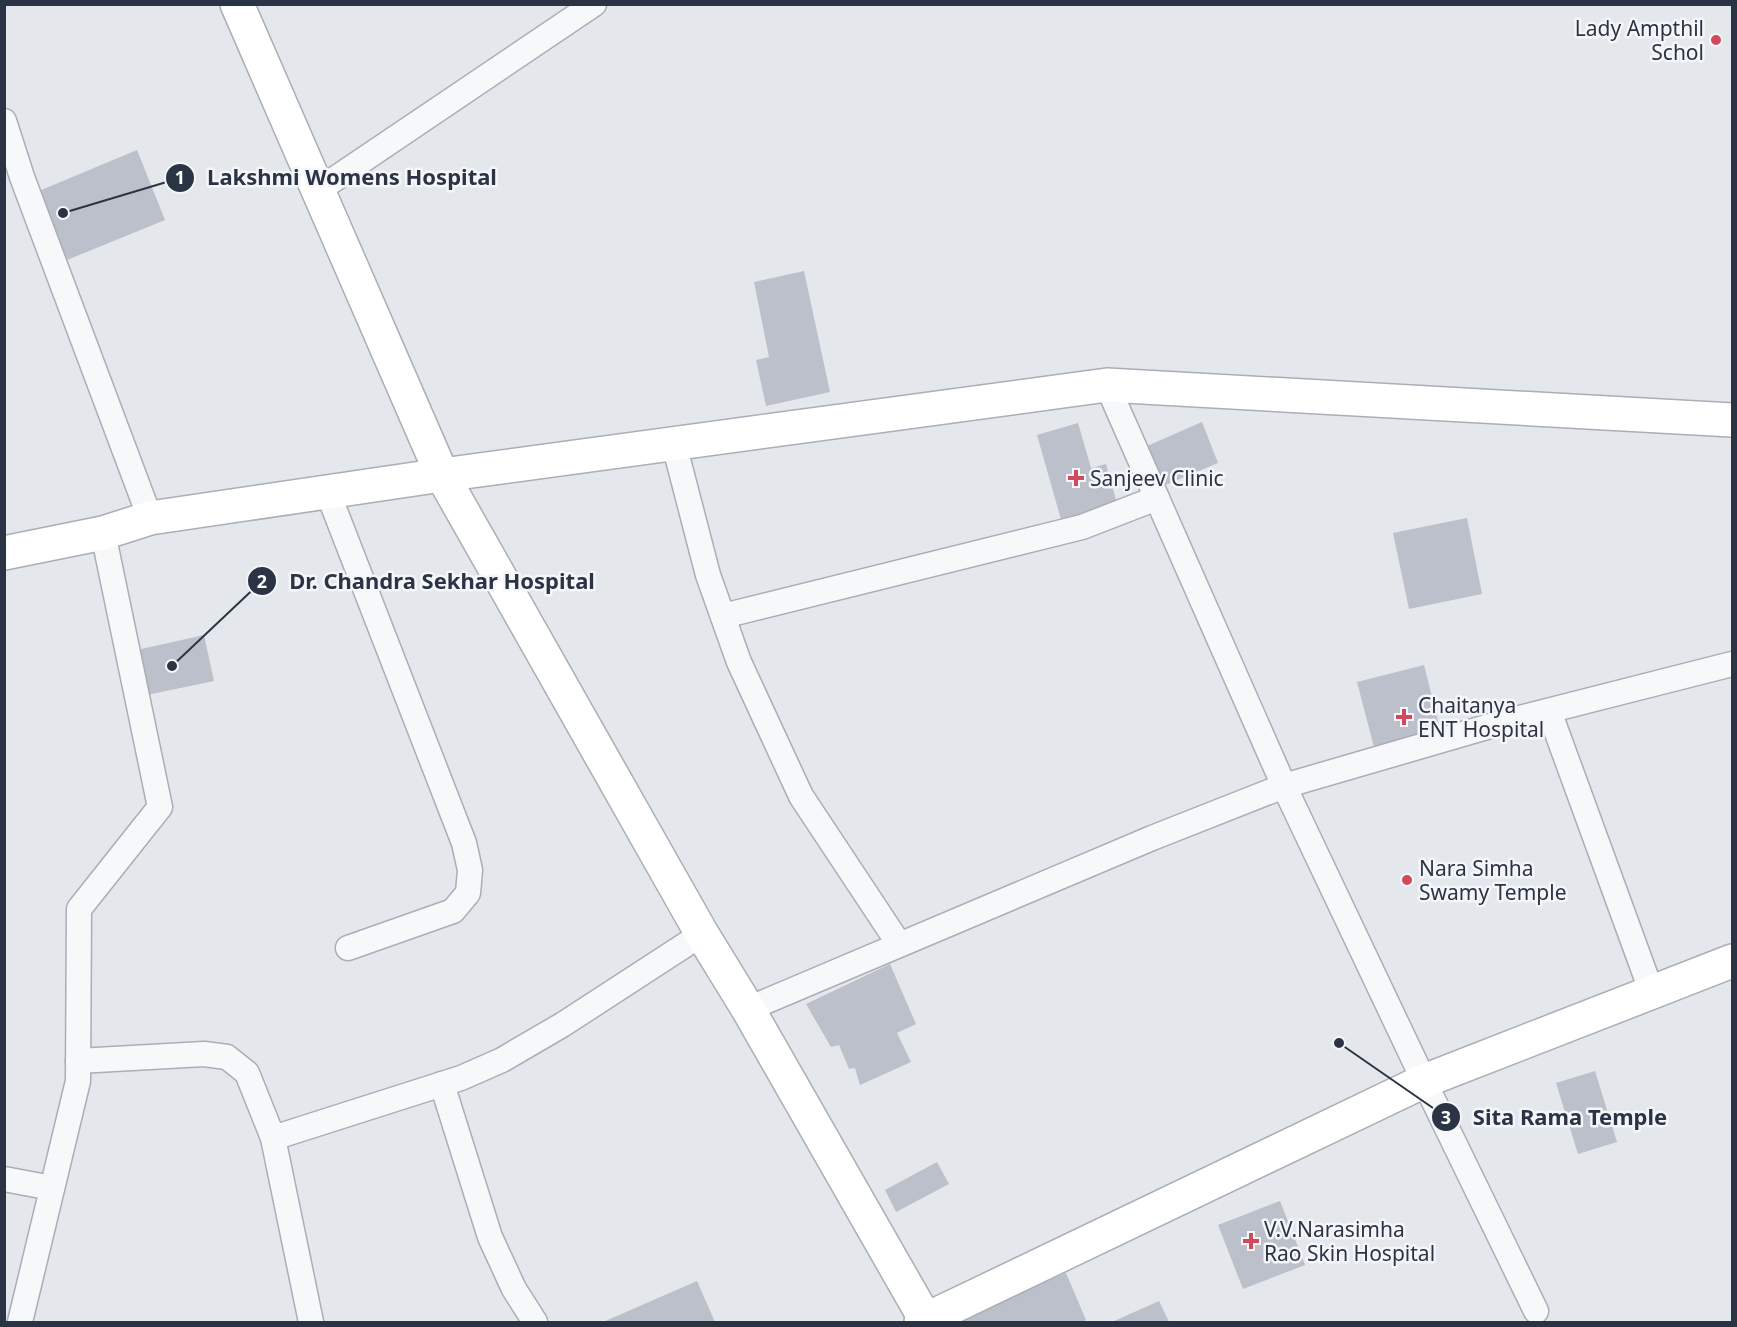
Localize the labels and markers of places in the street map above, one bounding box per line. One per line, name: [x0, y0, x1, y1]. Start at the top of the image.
place label: Lady Ampthil Schol: [1575, 14, 1704, 66]
marker: Lady Ampthil Schol: [1709, 33, 1723, 47]
callout: Lakshmi Womens Hospital: [165, 158, 509, 198]
place label: Sanjeev Clinic: [1090, 464, 1224, 492]
marker: Sanjeev Clinic: [1067, 469, 1085, 487]
callout: Dr. Chandra Sekhar Hospital: [247, 561, 607, 601]
place label: Chaitanya ENT Hospital: [1418, 691, 1544, 743]
marker: Chaitanya ENT Hospital: [1395, 708, 1413, 726]
place label: Nara Simha Swamy Temple: [1419, 854, 1566, 906]
marker: Nara Simha Swamy Temple: [1400, 873, 1414, 887]
callout: Sita Rama Temple: [1431, 1097, 1680, 1137]
place label: V.V.Narasimha Rao Skin Hospital: [1264, 1215, 1435, 1267]
marker: V.V.Narasimha Rao Skin Hospital: [1242, 1232, 1260, 1250]

